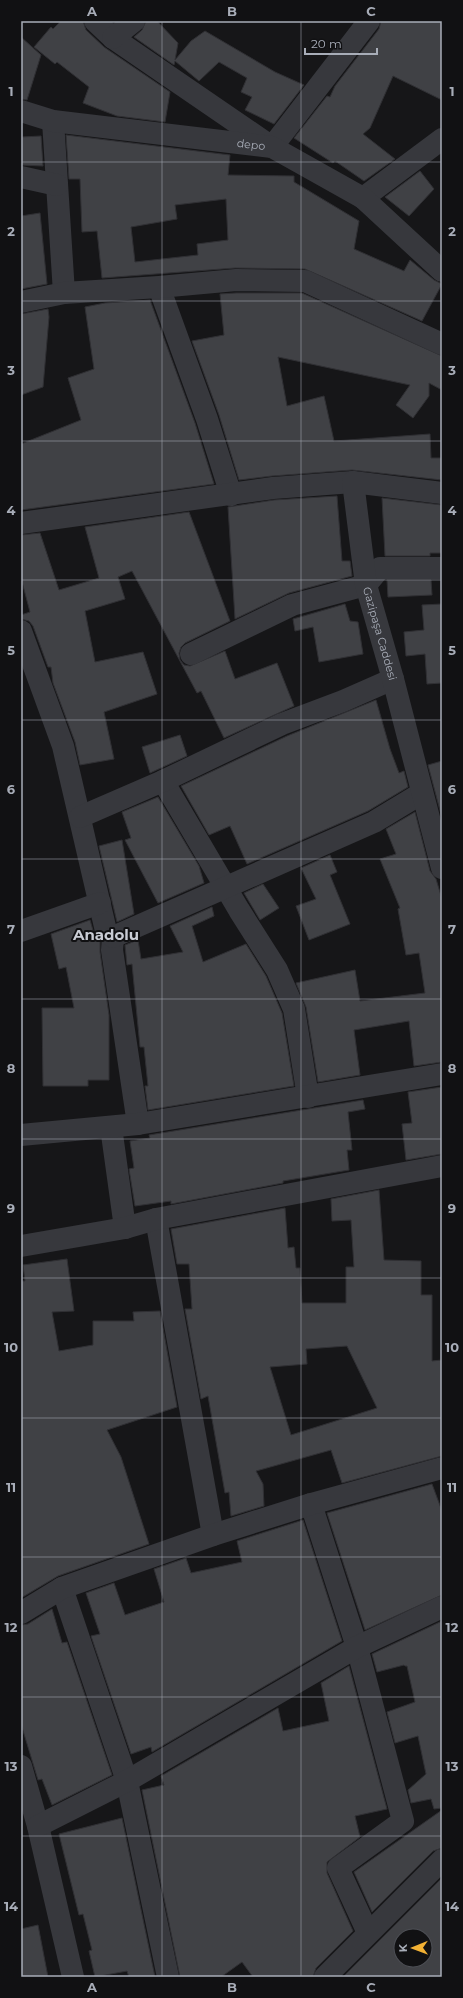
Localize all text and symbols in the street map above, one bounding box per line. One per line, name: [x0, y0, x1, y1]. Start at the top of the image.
text: A: [86, 3, 98, 19]
text: B: [227, 3, 237, 19]
text: C: [366, 3, 376, 19]
scale bar: [305, 30, 377, 56]
text: 20 m: [311, 36, 342, 51]
text: 1: [8, 83, 14, 99]
text: 1: [449, 83, 455, 99]
street label: depo: [236, 136, 266, 153]
text: 2: [7, 223, 15, 239]
text: 2: [448, 223, 456, 239]
text: 3: [6, 362, 15, 378]
text: 3: [447, 362, 456, 378]
text: 4: [7, 502, 16, 518]
text: 4: [448, 502, 457, 518]
street label: Gazipaşa Caddesi: [360, 585, 400, 682]
text: 5: [7, 642, 15, 658]
text: 5: [448, 642, 456, 658]
text: 6: [7, 781, 16, 797]
text: 6: [448, 781, 457, 797]
text: 7: [7, 921, 15, 937]
text: 7: [448, 921, 456, 937]
district label: Anadolu: [72, 925, 139, 944]
text: 8: [7, 1060, 16, 1076]
text: 8: [448, 1060, 457, 1076]
text: 9: [7, 1200, 15, 1216]
text: 9: [448, 1200, 456, 1216]
text: 10: [4, 1339, 18, 1355]
text: 10: [445, 1339, 459, 1355]
text: 11: [6, 1479, 16, 1495]
text: 11: [447, 1479, 457, 1495]
text: 12: [5, 1619, 18, 1635]
text: 12: [446, 1619, 459, 1635]
text: 13: [5, 1758, 18, 1774]
text: 13: [446, 1758, 459, 1774]
text: 14: [4, 1898, 18, 1914]
text: 14: [445, 1898, 459, 1914]
north arrow: [393, 1928, 433, 1968]
text: K: [396, 1943, 410, 1952]
text: A: [86, 1979, 98, 1995]
text: B: [227, 1979, 237, 1995]
text: C: [366, 1979, 376, 1995]

